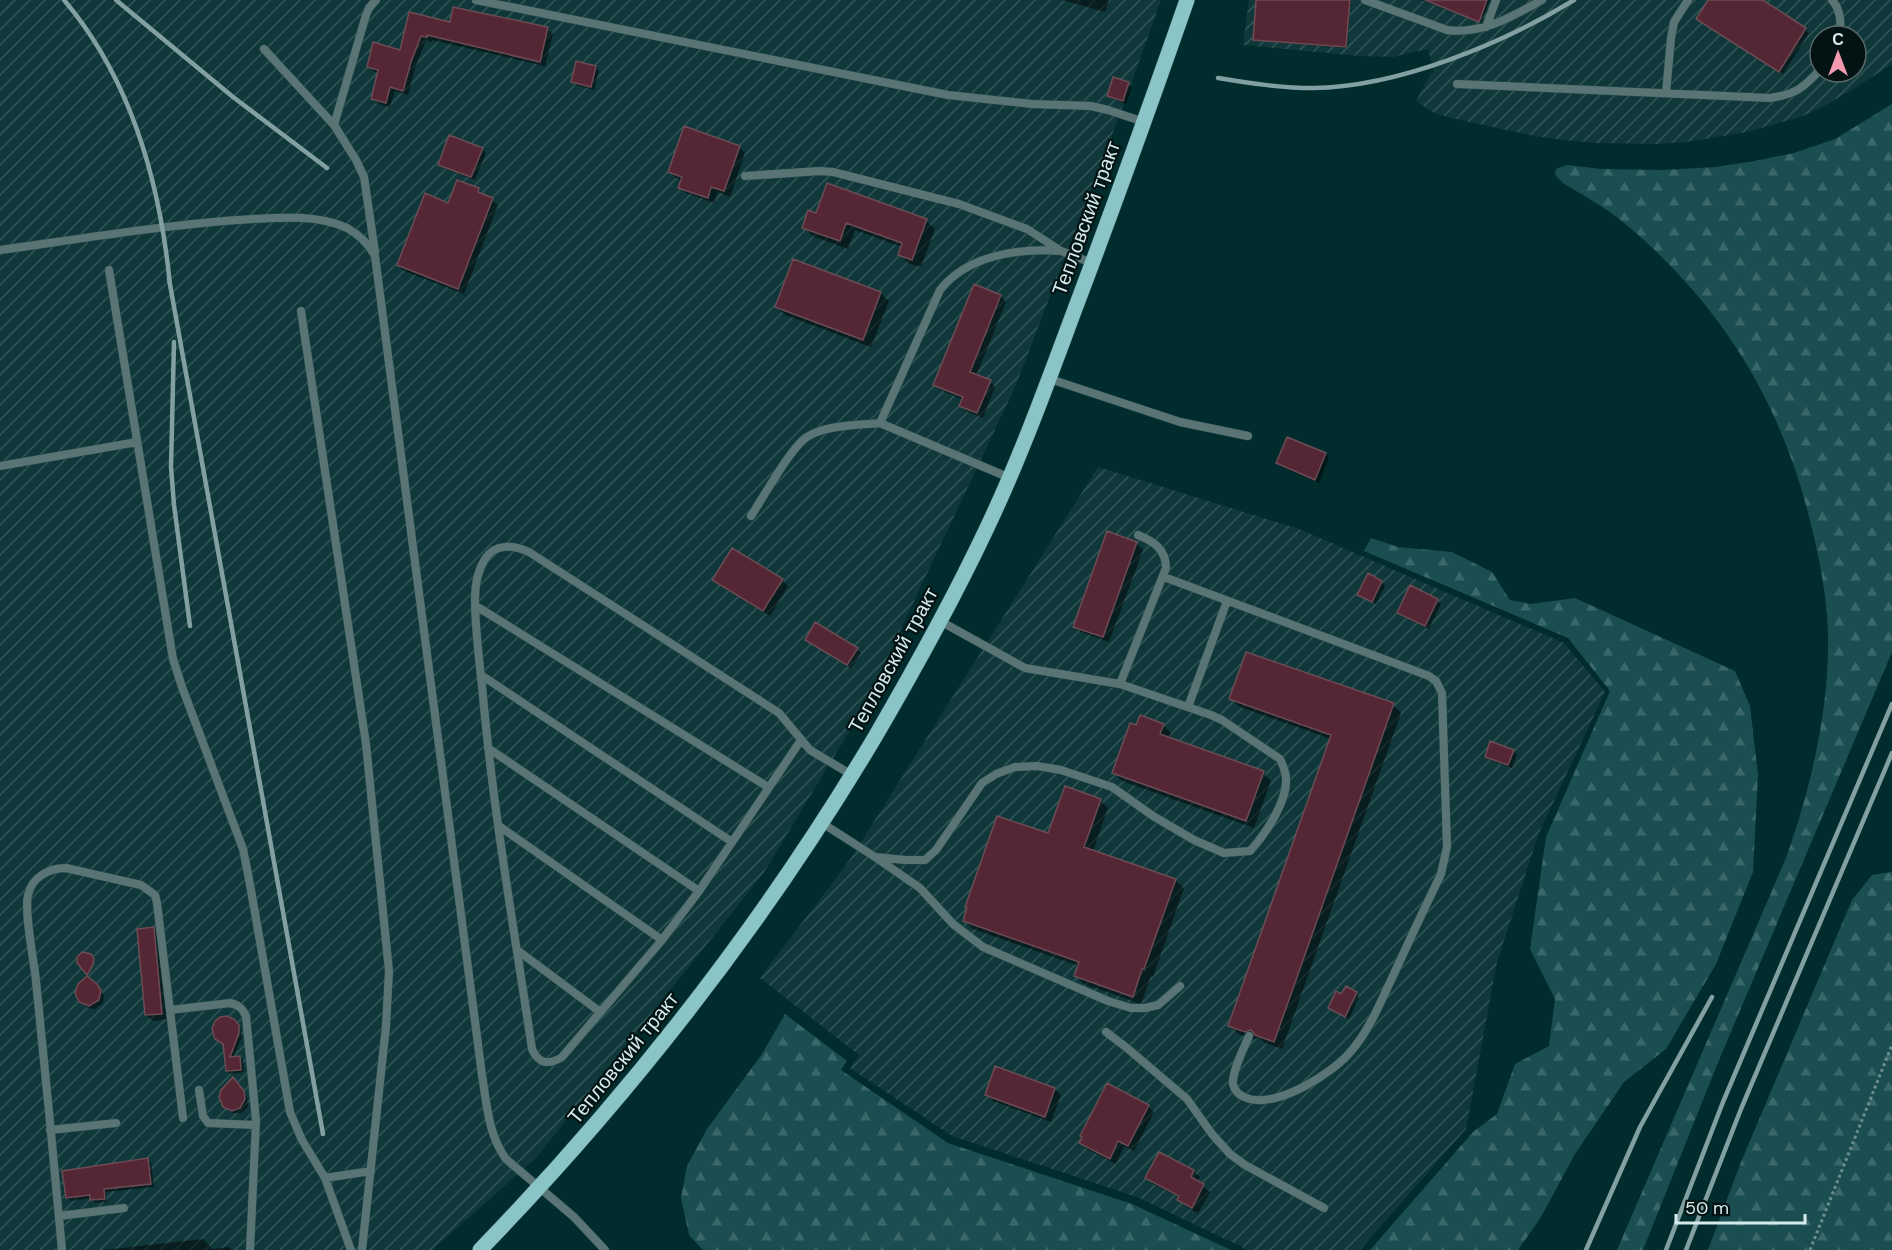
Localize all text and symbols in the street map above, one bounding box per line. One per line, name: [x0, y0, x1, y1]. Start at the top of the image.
north arrow: [1808, 24, 1868, 84]
text: С: [1832, 29, 1844, 50]
street label: Тепловский тракт: [1046, 137, 1126, 299]
street label: Тепловский тракт: [842, 583, 944, 737]
street label: Тепловский тракт: [562, 987, 684, 1129]
scale bar: [1676, 1187, 1805, 1225]
text: 50 m: [1685, 1196, 1729, 1220]

